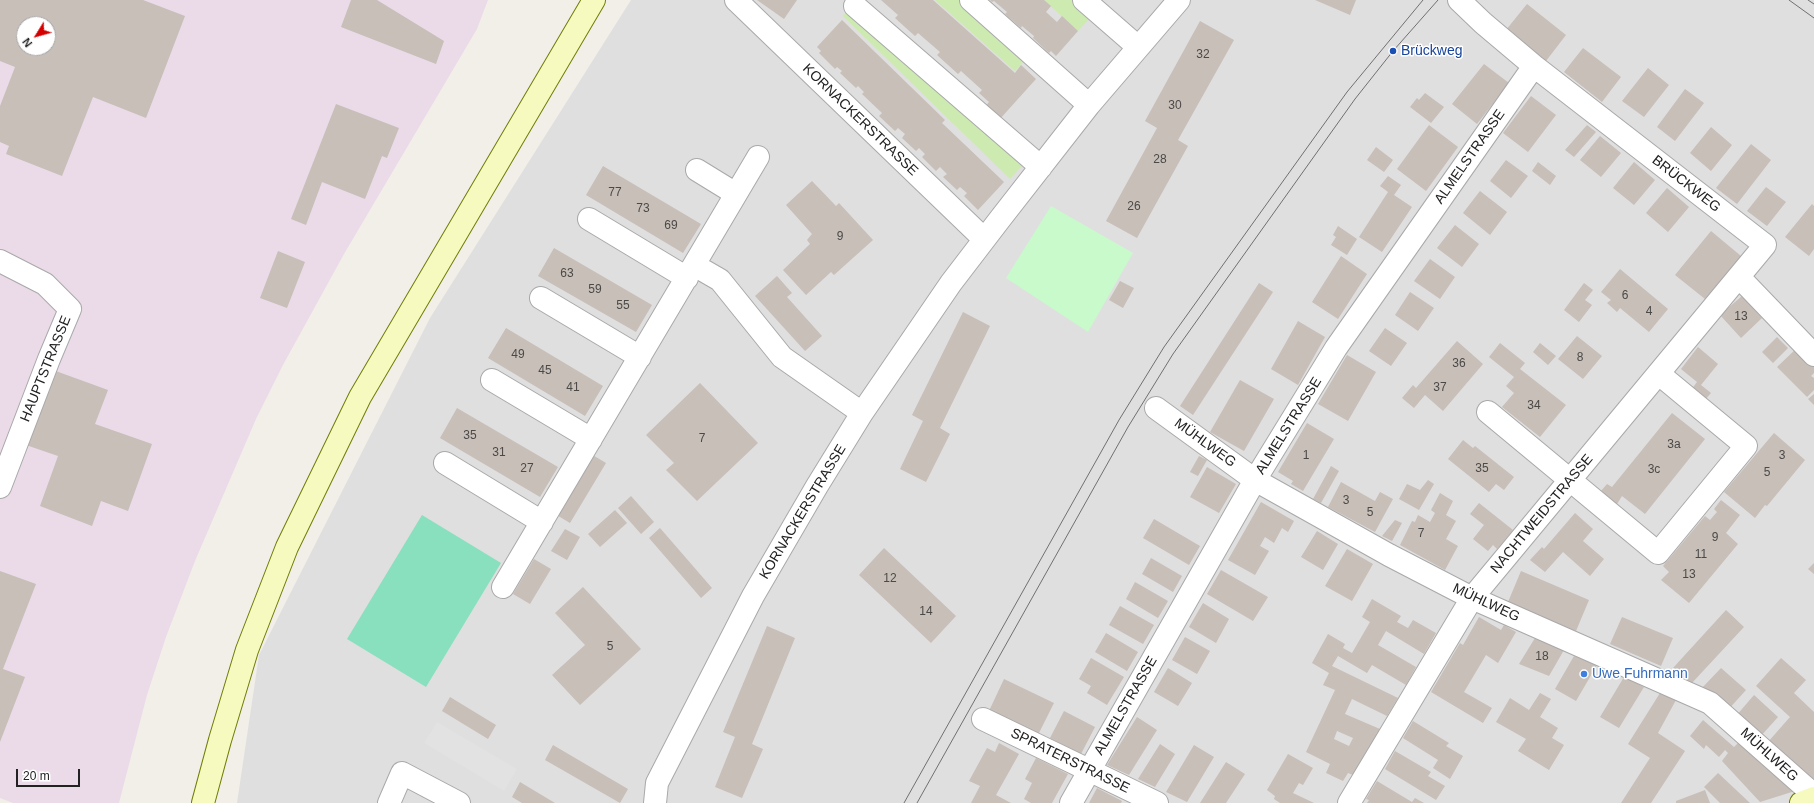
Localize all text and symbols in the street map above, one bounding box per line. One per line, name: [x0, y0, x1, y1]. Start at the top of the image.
north arrow: [16, 16, 56, 56]
text: N: [20, 36, 34, 49]
place label: Brückweg: [1401, 43, 1462, 59]
marker: Brückweg: [1388, 46, 1398, 56]
house number: 32: [1196, 48, 1210, 62]
street label: KORNACKERSTRASSE: [799, 60, 921, 180]
house number: 30: [1168, 99, 1182, 113]
street label: ALMELSTRASSE: [1431, 107, 1509, 207]
street label: BRÜCKWEG: [1648, 152, 1724, 216]
house number: 28: [1153, 153, 1167, 167]
house number: 77: [608, 186, 622, 200]
house number: 26: [1127, 200, 1141, 214]
house number: 73: [636, 202, 650, 216]
house number: 69: [664, 219, 678, 233]
house number: 9: [837, 230, 843, 244]
house number: 63: [560, 267, 574, 281]
house number: 59: [588, 283, 602, 297]
house number: 6: [1622, 289, 1628, 303]
house number: 55: [616, 299, 630, 313]
house number: 4: [1646, 305, 1652, 319]
house number: 13: [1734, 310, 1748, 324]
street label: HAUPTSTRASSE: [17, 314, 75, 424]
house number: 49: [511, 348, 525, 362]
house number: 8: [1577, 351, 1583, 365]
house number: 36: [1452, 357, 1466, 371]
house number: 45: [538, 364, 552, 378]
street label: ALMELSTRASSE: [1252, 374, 1326, 478]
house number: 41: [566, 381, 580, 395]
house number: 37: [1433, 381, 1447, 395]
house number: 34: [1527, 399, 1541, 413]
street label: MÜHLWEG: [1171, 415, 1239, 471]
house number: 35: [463, 429, 477, 443]
house number: 7: [699, 432, 705, 446]
house number: 3a: [1667, 438, 1681, 452]
street label: KORNACKERSTRASSE: [756, 442, 850, 582]
house number: 31: [492, 446, 506, 460]
house number: 1: [1303, 449, 1309, 463]
house number: 3: [1779, 449, 1785, 463]
street label: NACHTWEIDSTRASSE: [1487, 451, 1597, 577]
house number: 27: [520, 462, 534, 476]
house number: 35: [1475, 462, 1489, 476]
house number: 3c: [1648, 463, 1660, 477]
house number: 5: [1764, 466, 1770, 480]
house number: 3: [1343, 494, 1349, 508]
house number: 5: [1367, 506, 1373, 520]
house number: 7: [1418, 527, 1424, 541]
house number: 9: [1712, 531, 1718, 545]
house number: 11: [1695, 548, 1707, 562]
house number: 13: [1682, 568, 1696, 582]
house number: 12: [883, 572, 897, 586]
street label: MÜHLWEG: [1450, 580, 1522, 626]
house number: 14: [919, 605, 933, 619]
house number: 5: [607, 640, 613, 654]
house number: 18: [1535, 650, 1549, 664]
street label: ALMELSTRASSE: [1091, 654, 1161, 758]
place label: Uwe Fuhrmann: [1592, 666, 1688, 682]
marker: Uwe Fuhrmann: [1579, 669, 1589, 679]
street label: SPRATERSTRASSE: [1008, 725, 1132, 797]
street label: MÜHLWEG: [1737, 725, 1801, 785]
scale bar: [18, 761, 82, 787]
text: 20 m: [23, 769, 50, 783]

